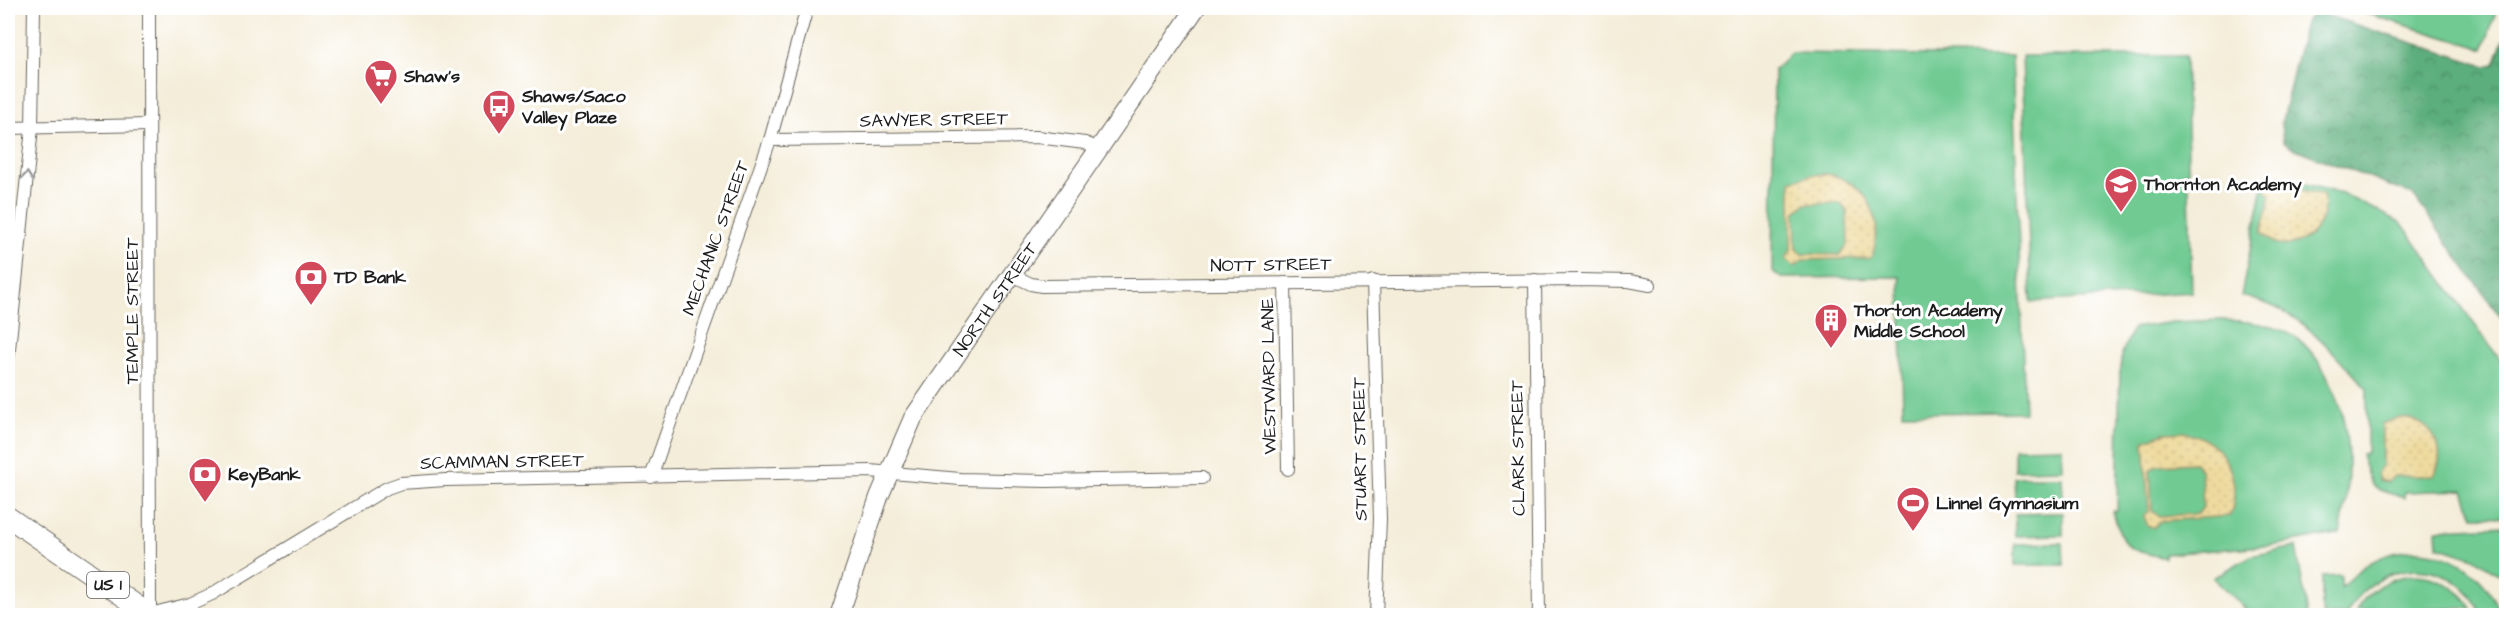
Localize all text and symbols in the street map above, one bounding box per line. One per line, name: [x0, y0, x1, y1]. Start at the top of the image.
supermarket icon: Shaw's: [363, 58, 399, 105]
place label: Shaw's: [403, 64, 460, 89]
place label: Shaws/Saco Valley Plaze: [521, 84, 627, 131]
bus stop icon: Shaws/Saco Valley Plaze: [481, 88, 517, 135]
street label: SAWYER STREET: [860, 106, 1009, 134]
street label: MECHANIC STREET: [676, 156, 756, 319]
school or university icon: Thornton Academy: [2103, 166, 2139, 213]
one-way arrow: [20, 171, 33, 181]
place label: Thornton Academy: [2143, 172, 2302, 198]
street label: NORTH STREET: [947, 236, 1044, 361]
street label: TEMPLE STREET: [120, 237, 145, 384]
street label: NOTT STREET: [1210, 251, 1333, 279]
bank icon: TD Bank: [293, 259, 329, 306]
place label: TD Bank: [333, 265, 407, 290]
street label: WESTWARD LANE: [1255, 297, 1283, 454]
place label: Thorton Academy Middle School: [1853, 298, 2003, 344]
building icon: Thorton Academy Middle School: [1813, 302, 1849, 349]
street label: STUART STREET: [1346, 376, 1374, 521]
street label: CLARK STREET: [1504, 379, 1532, 516]
street label: SCAMMAN STREET: [420, 448, 585, 476]
bank icon: KeyBank: [187, 456, 223, 503]
place label: KeyBank: [228, 462, 301, 488]
sports icon: Linnel Gymnasium: [1895, 485, 1931, 532]
place label: Linnel Gymnasium: [1936, 491, 2079, 517]
road number: US 1: [87, 572, 129, 598]

